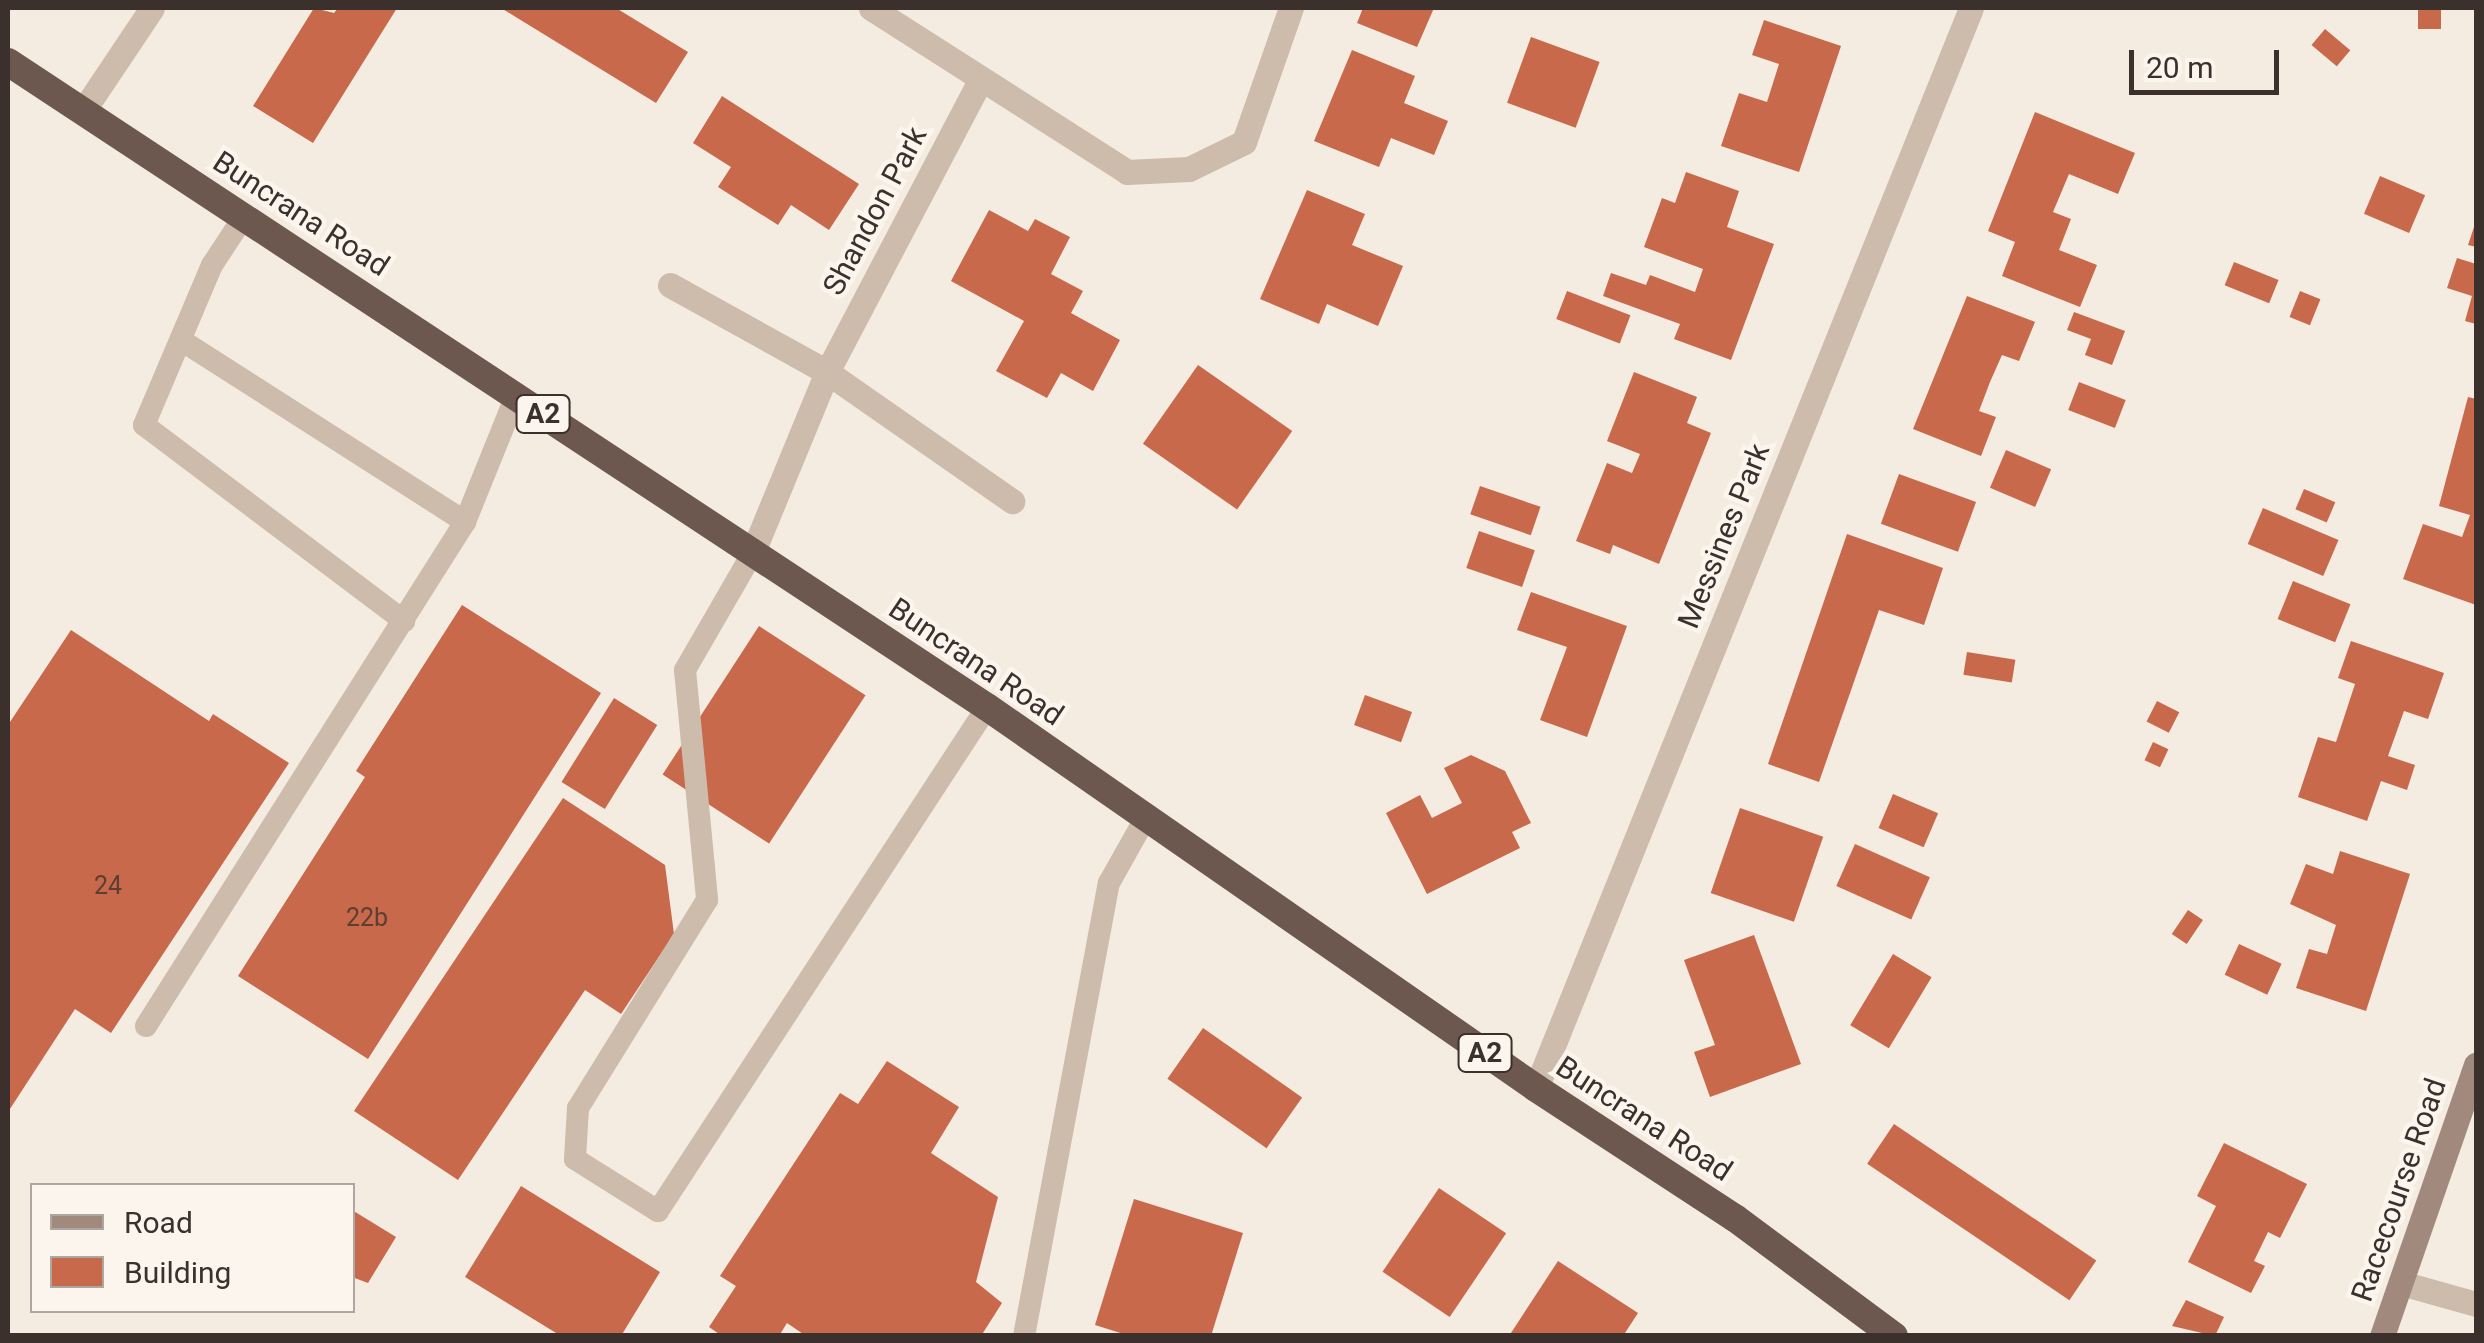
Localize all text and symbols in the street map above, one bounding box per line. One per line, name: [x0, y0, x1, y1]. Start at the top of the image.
scale bar: [2134, 30, 2284, 92]
text: 20 m: [2146, 50, 2213, 85]
street label: Shandon Park: [816, 121, 934, 301]
street label: Buncrana Road: [206, 144, 396, 284]
road number: A2: [516, 391, 570, 437]
street label: Messines Park: [1671, 438, 1777, 634]
street label: Buncrana Road: [882, 590, 1070, 734]
house number: 24: [94, 871, 122, 901]
house number: 22b: [346, 903, 388, 933]
road number: A2: [1458, 1030, 1512, 1076]
street label: Buncrana Road: [1549, 1049, 1739, 1189]
street label: Racecourse Road: [2344, 1074, 2454, 1306]
legend: [30, 1183, 355, 1313]
text: Road: [124, 1205, 193, 1240]
text: Building: [124, 1255, 231, 1290]

